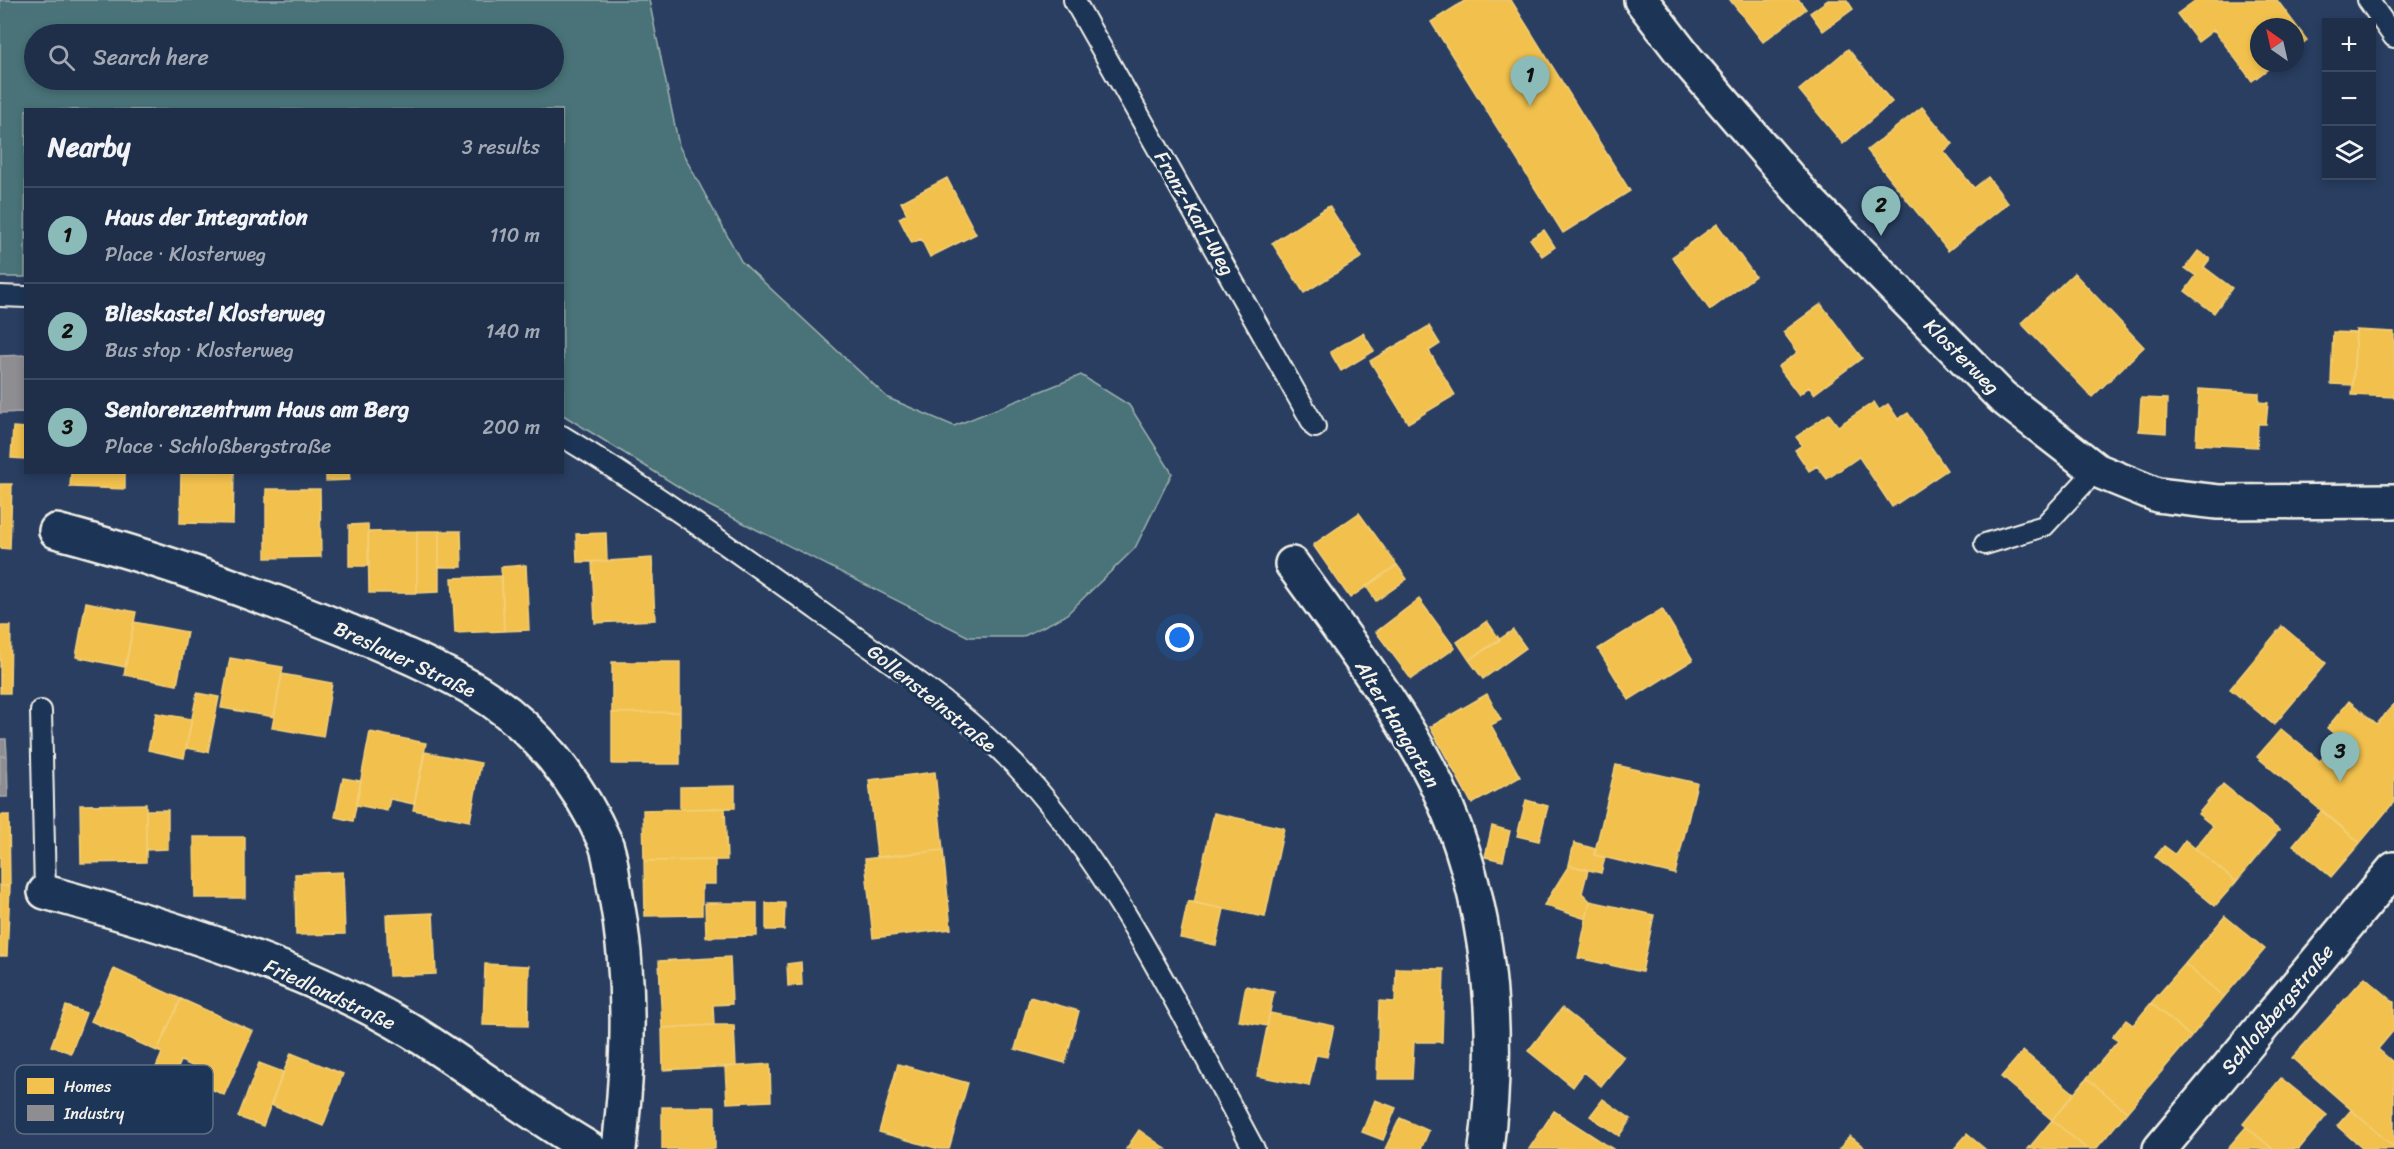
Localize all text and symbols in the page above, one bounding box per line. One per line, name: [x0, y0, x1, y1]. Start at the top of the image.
north arrow: [2250, 18, 2304, 72]
map controls: [2322, 18, 2376, 180]
button: +: [2322, 18, 2376, 72]
search box: [24, 24, 564, 90]
text: Search here: [93, 38, 209, 77]
icon: search: [45, 41, 78, 74]
pin: 1: [1510, 57, 1550, 106]
button: −: [2322, 72, 2376, 126]
text: Nearby: [48, 124, 130, 170]
button: layers: [2322, 126, 2376, 180]
text: 3 results: [462, 130, 540, 165]
street label: Franz-Karl-Weg: [1144, 144, 1245, 283]
pin: 2: [1862, 186, 1900, 236]
text: Haus der Integration: [105, 198, 308, 237]
text: 1: [63, 218, 72, 253]
text: 110 m: [490, 218, 540, 253]
text: Place · Klosterweg: [105, 237, 266, 272]
text: Blieskastel Klosterweg: [105, 294, 325, 333]
street label: Klosterweg: [1915, 310, 2008, 403]
text: 2: [62, 314, 73, 349]
text: 140 m: [486, 314, 540, 349]
text: Bus stop · Klosterweg: [105, 333, 294, 368]
text: Seniorenzentrum Haus am Berg: [105, 390, 409, 429]
text: 3: [62, 410, 73, 445]
text: 200 m: [483, 410, 540, 445]
text: Place · Schloßbergstraße: [105, 429, 331, 464]
street label: Breslauer Straße: [328, 611, 482, 708]
your location: [1165, 623, 1194, 652]
street label: Gollensteinstraße: [859, 635, 1005, 762]
street label: Alter Hangarten: [1345, 653, 1450, 795]
pin: 3: [2320, 732, 2360, 782]
street label: Schloßbergstraße: [2212, 936, 2343, 1083]
street label: Friedlandstraße: [258, 949, 401, 1040]
legend: [15, 1065, 213, 1134]
text: Homes: [64, 1072, 112, 1101]
text: Industry: [63, 1099, 125, 1128]

